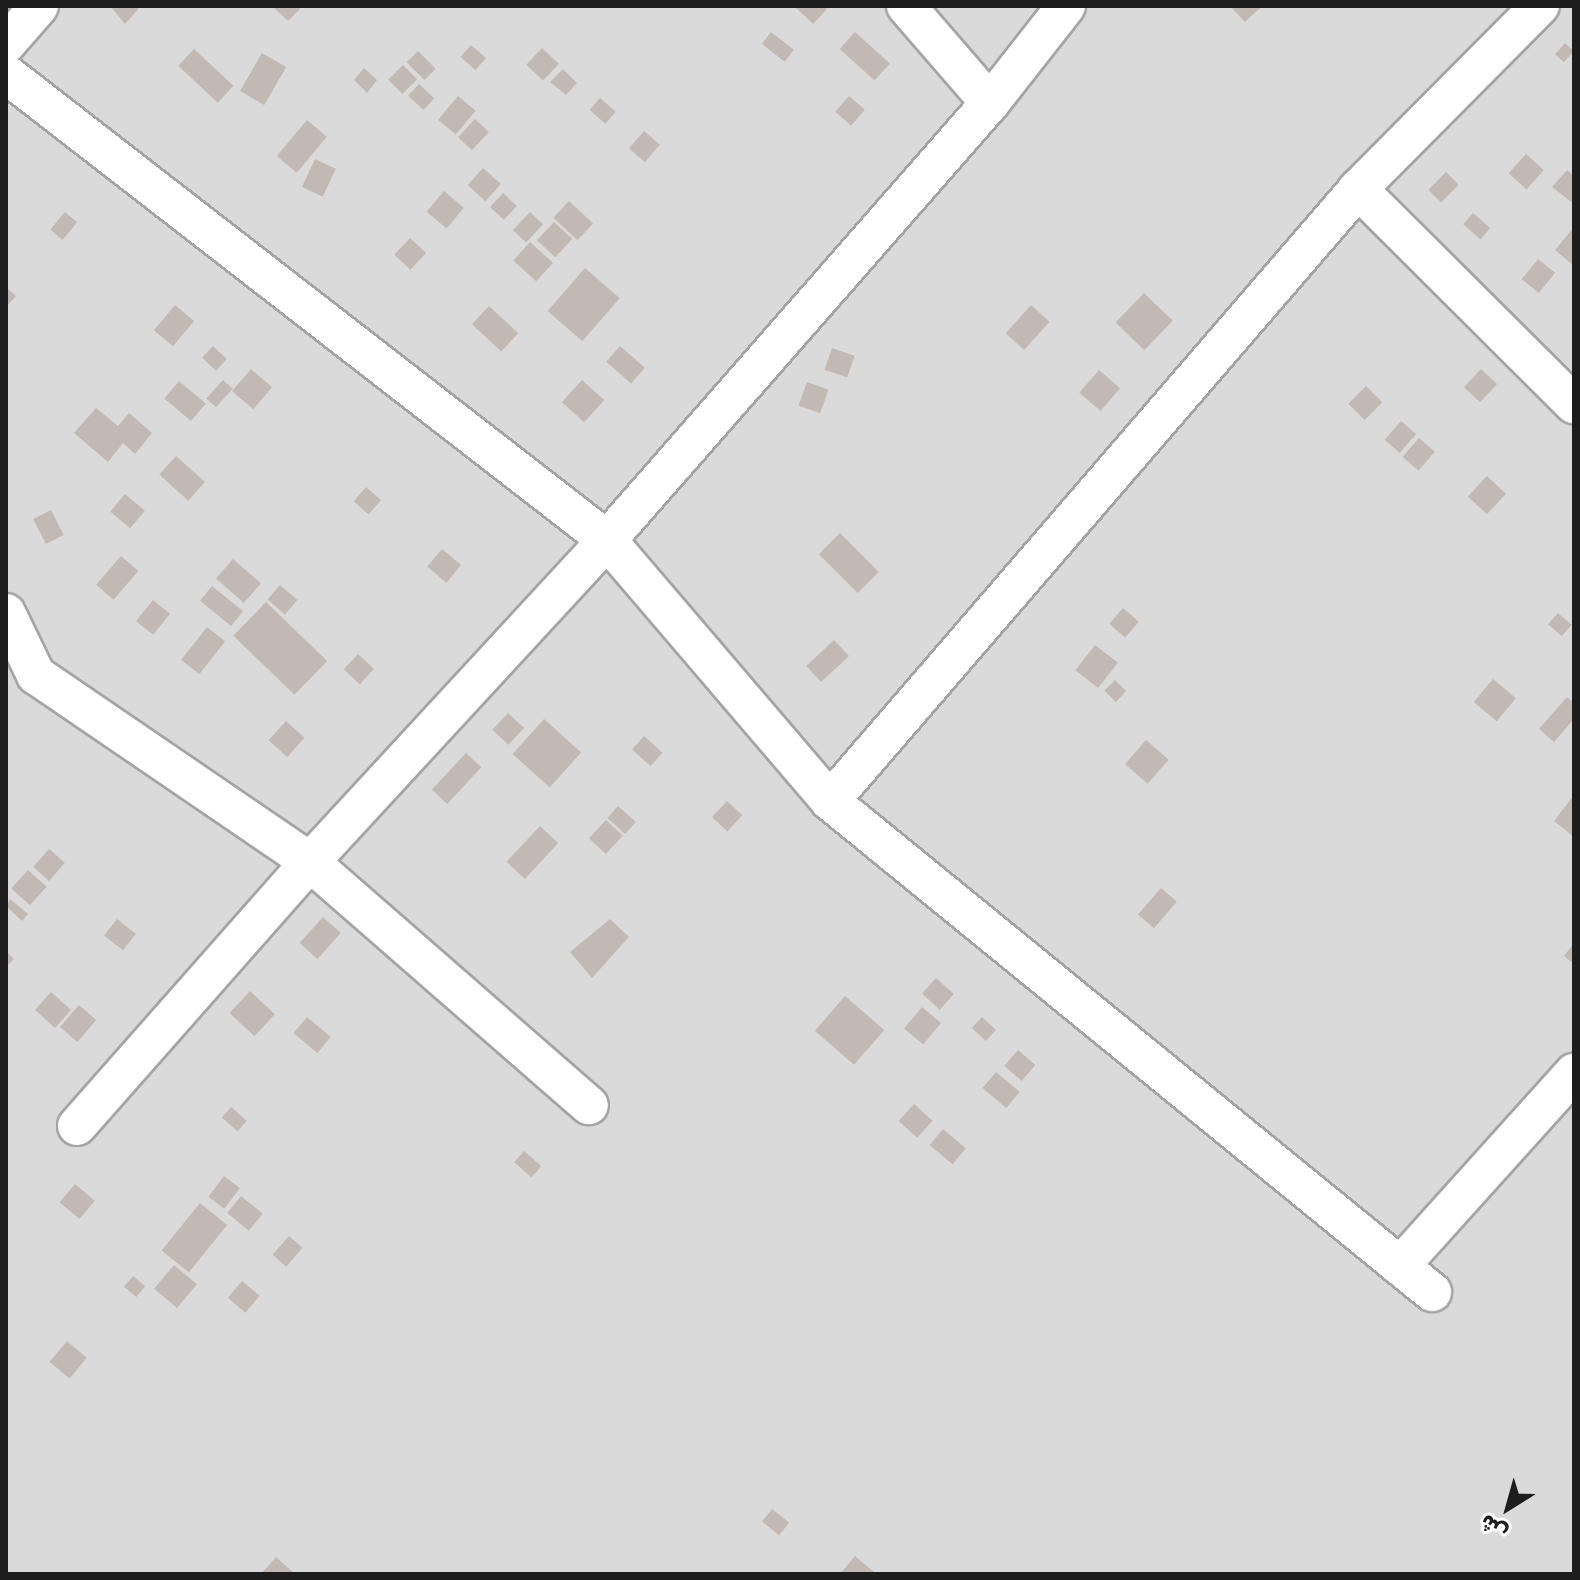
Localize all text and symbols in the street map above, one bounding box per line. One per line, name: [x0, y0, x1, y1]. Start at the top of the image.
north arrow: [1468, 1468, 1548, 1548]
text: ش: [1474, 1508, 1513, 1547]

